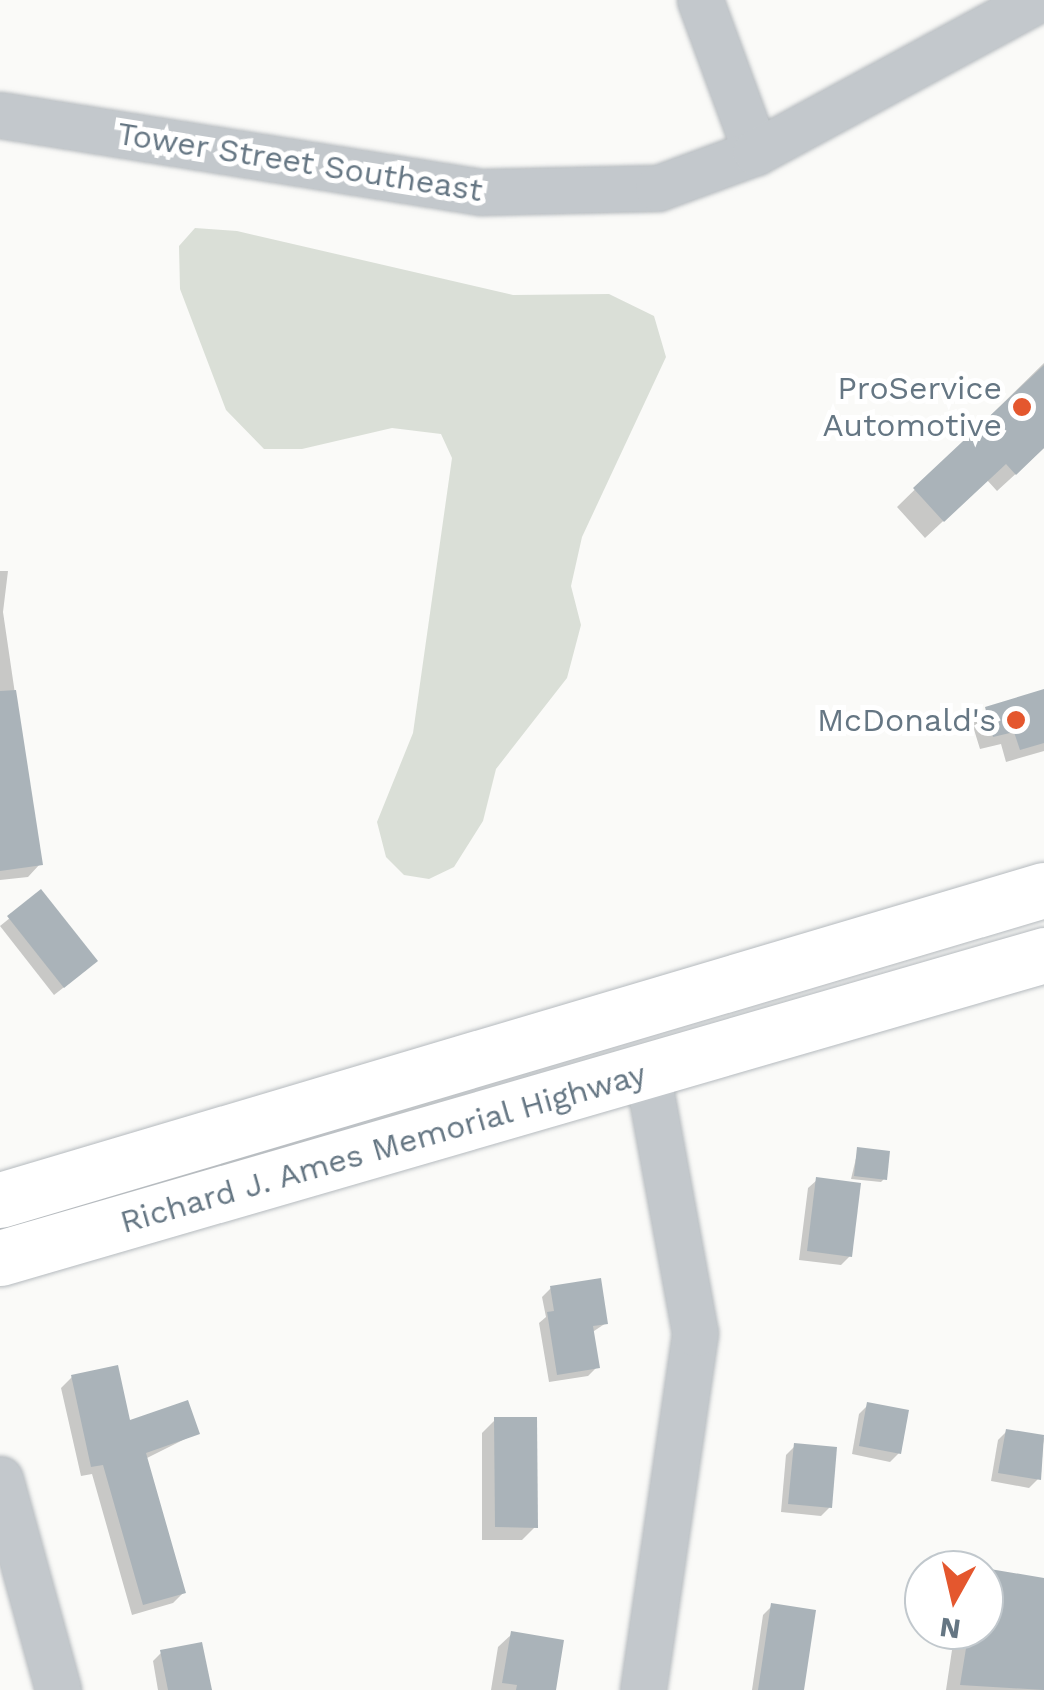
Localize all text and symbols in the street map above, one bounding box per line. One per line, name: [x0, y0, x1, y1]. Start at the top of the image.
street label: Tower Street Southeast: [114, 114, 486, 210]
place label: ProService Automotive: [822, 370, 1002, 445]
marker: ProService Automotive: [1011, 396, 1033, 418]
place label: McDonald's: [817, 701, 996, 739]
marker: McDonald's: [1005, 709, 1027, 731]
street label: Richard J. Ames Memorial Highway: [114, 1054, 652, 1242]
north arrow: [904, 1550, 1004, 1650]
text: N: [937, 1610, 963, 1646]

